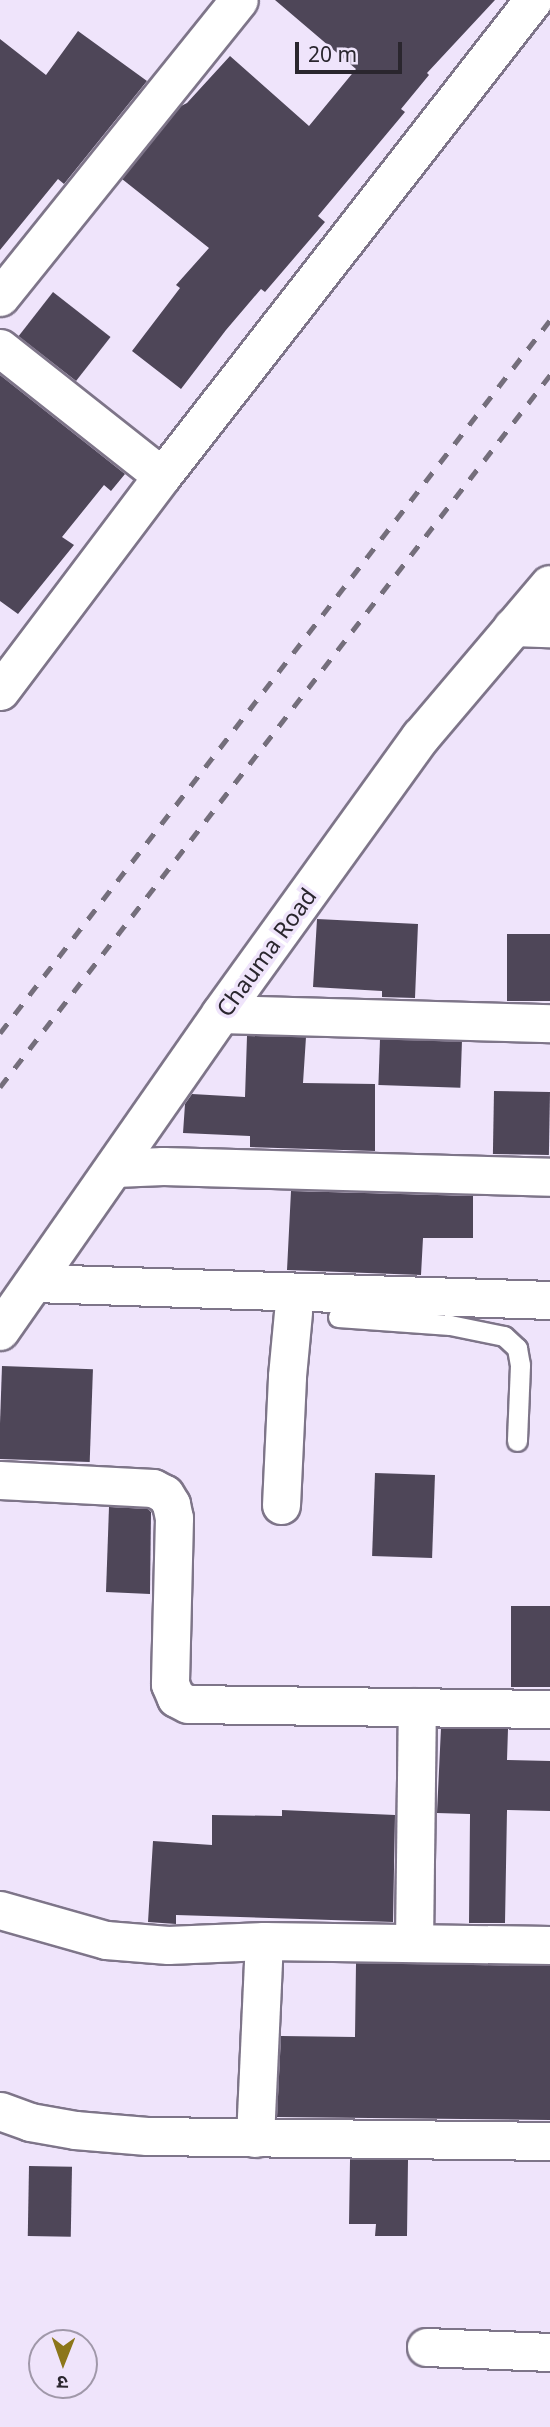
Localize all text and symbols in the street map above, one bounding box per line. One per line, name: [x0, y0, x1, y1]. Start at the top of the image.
scale bar: [298, 28, 405, 72]
text: 20 m: [308, 40, 357, 68]
street label: Chauma Road: [210, 883, 322, 1021]
north arrow: [28, 2329, 98, 2399]
text: उ: [57, 2370, 68, 2396]

